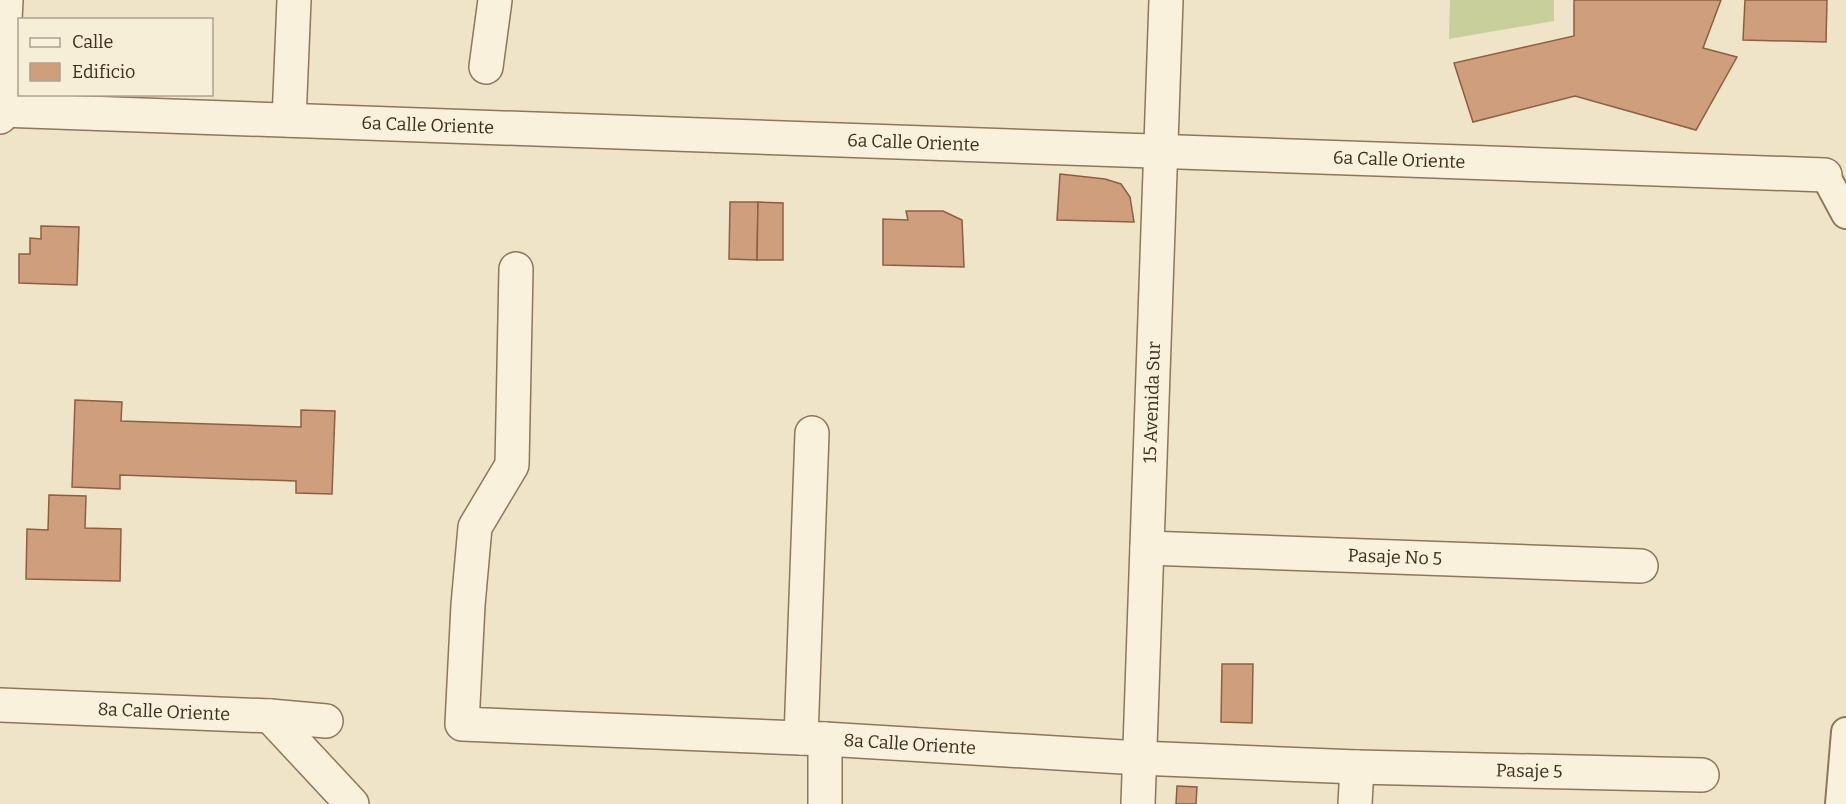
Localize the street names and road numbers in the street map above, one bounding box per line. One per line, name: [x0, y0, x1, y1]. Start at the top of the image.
street label: 6a Calle Oriente: [361, 112, 494, 139]
street label: 6a Calle Oriente: [847, 129, 980, 156]
street label: 6a Calle Oriente: [1332, 146, 1466, 173]
street label: 15 Avenida Sur: [1139, 341, 1165, 463]
street label: Pasaje No 5: [1347, 544, 1442, 570]
street label: 8a Calle Oriente: [97, 698, 230, 725]
street label: 8a Calle Oriente: [843, 729, 977, 759]
street label: Pasaje 5: [1496, 759, 1563, 783]

